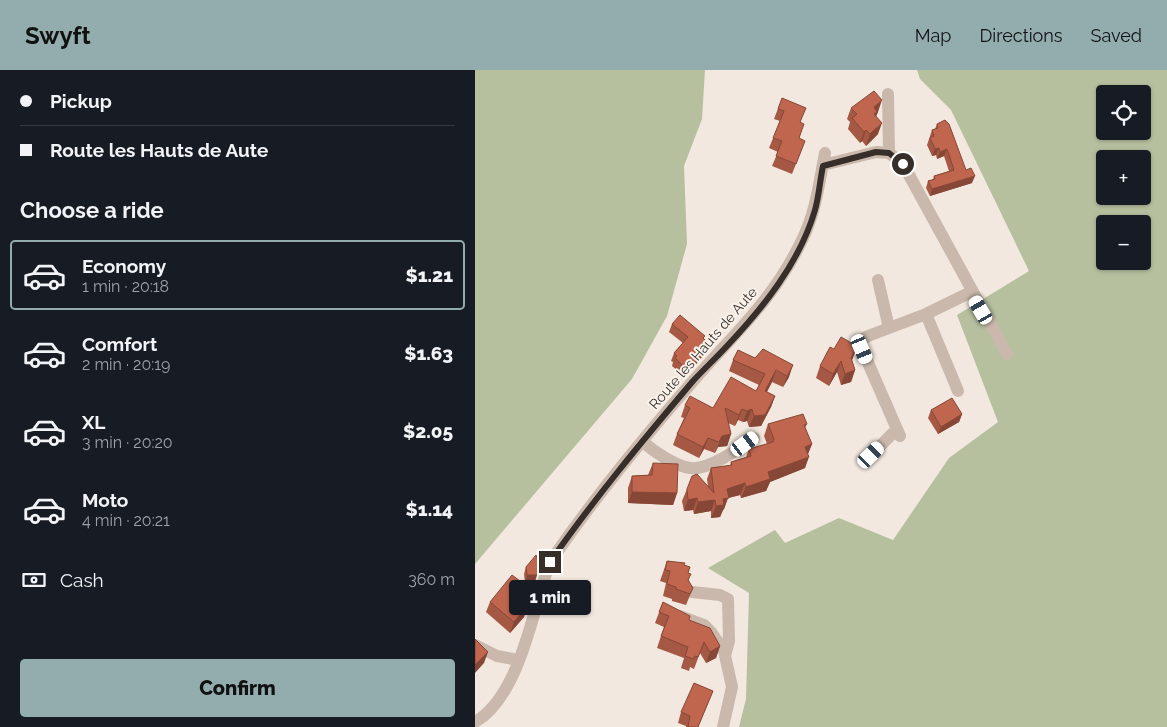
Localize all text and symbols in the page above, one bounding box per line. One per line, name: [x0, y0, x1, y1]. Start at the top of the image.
text: Swyft: [25, 21, 91, 50]
text: Map: [915, 25, 951, 46]
text: Directions: [979, 25, 1063, 46]
text: Saved: [1091, 25, 1142, 46]
map controls: [1096, 85, 1151, 270]
button: locate: [1096, 85, 1151, 140]
text: Pickup: [50, 90, 112, 112]
text: Route les Hauts de Aute: [50, 139, 268, 161]
button: +: [1096, 150, 1151, 205]
route start: [892, 153, 914, 175]
text: Choose a ride: [20, 197, 164, 223]
button: −: [1096, 215, 1151, 270]
icon: car: [22, 253, 67, 298]
text: Economy: [82, 255, 166, 277]
text: $1.21: [406, 264, 453, 286]
text: 1 min · 20:18: [82, 277, 169, 296]
street label: Route les Hauts de Aute: [646, 284, 760, 412]
car: [967, 293, 994, 327]
icon: car: [22, 331, 67, 376]
car: [849, 332, 874, 366]
text: Comfort: [82, 333, 157, 355]
text: $1.63: [404, 342, 453, 364]
text: 2 min · 20:19: [82, 355, 170, 374]
icon: car: [22, 409, 67, 454]
text: XL: [82, 411, 105, 433]
text: $2.05: [403, 420, 453, 442]
car: [728, 429, 761, 459]
text: 3 min · 20:20: [82, 433, 173, 452]
car: [855, 439, 886, 471]
icon: car: [22, 487, 67, 532]
text: Moto: [82, 489, 128, 511]
text: $1.14: [406, 498, 453, 520]
text: 4 min · 20:21: [82, 511, 170, 530]
route end: [539, 551, 561, 573]
icon: cash: [20, 566, 48, 594]
text: Cash: [60, 569, 104, 591]
text: 360 m: [408, 570, 455, 589]
callout: 1 min: [509, 580, 591, 614]
text: 1 min: [529, 588, 571, 607]
button: Confirm: [20, 659, 455, 717]

